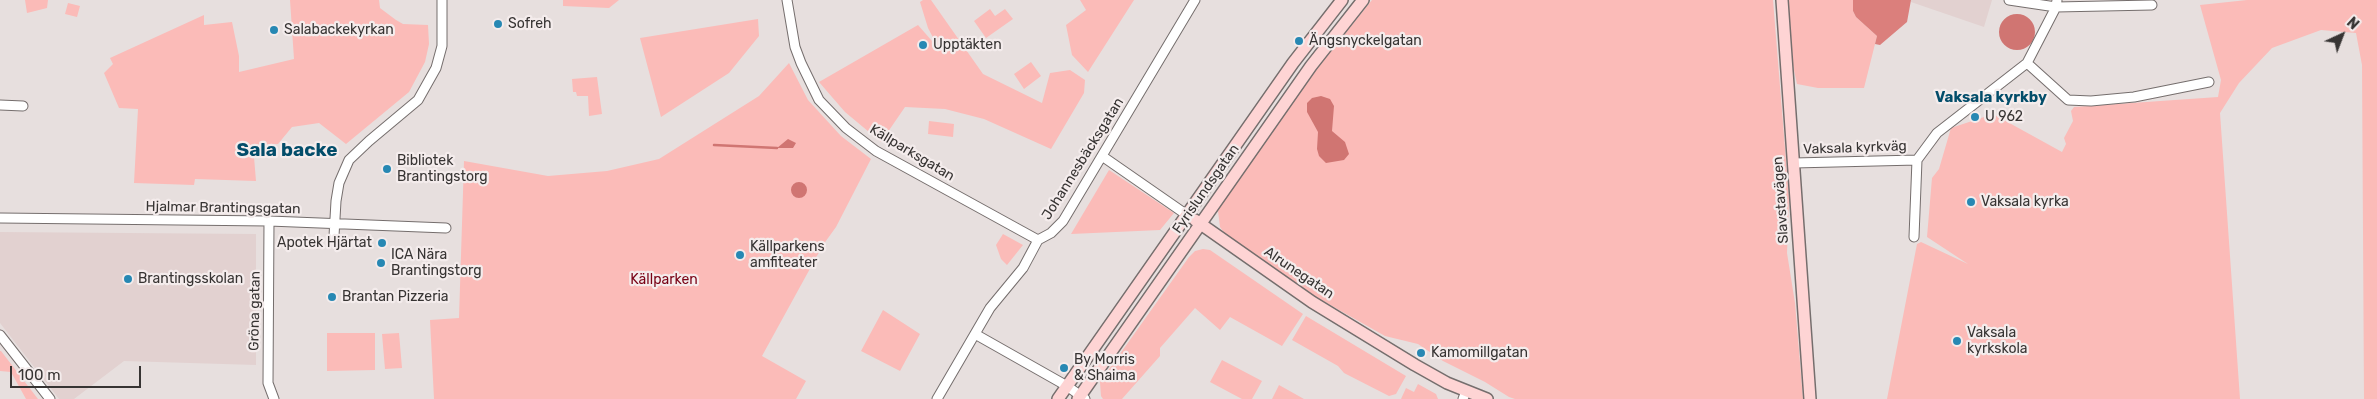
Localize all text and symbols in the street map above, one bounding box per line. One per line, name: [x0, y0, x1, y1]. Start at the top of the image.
north arrow: [2317, 10, 2367, 60]
text: N: [2343, 14, 2362, 33]
place label: Sofreh: [508, 16, 552, 32]
marker: Sofreh: [492, 18, 504, 30]
place label: Salabackekyrkan: [284, 22, 394, 38]
marker: Salabackekyrkan: [268, 24, 280, 36]
place label: Ängsnyckelgatan: [1309, 33, 1422, 49]
marker: Ängsnyckelgatan: [1293, 35, 1305, 47]
place label: Upptäkten: [933, 37, 1002, 53]
marker: Upptäkten: [917, 39, 929, 51]
district label: Vaksala kyrkby: [1935, 89, 2047, 107]
street label: Johannesbäcksgatan: [1039, 95, 1127, 223]
place label: U 962: [1985, 109, 2023, 125]
marker: U 962: [1969, 111, 1981, 123]
street label: Källparksgatan: [866, 121, 958, 185]
street label: Vaksala kyrkväg: [1803, 138, 1907, 158]
district label: Sala backe: [237, 140, 337, 162]
street label: Fyrislundsgatan: [1169, 141, 1243, 237]
place label: Bibliotek Brantingstorg: [397, 153, 488, 186]
street label: Slavstavägen: [1770, 156, 1792, 244]
marker: Bibliotek Brantingstorg: [381, 163, 393, 175]
place label: Vaksala kyrka: [1981, 194, 2069, 210]
marker: Vaksala kyrka: [1965, 196, 1977, 208]
street label: Hjalmar Brantingsgatan: [145, 198, 301, 218]
place label: Apotek Hjärtat: [277, 235, 372, 251]
marker: Apotek Hjärtat: [376, 237, 388, 249]
place label: Källparkens amfiteater: [750, 239, 825, 272]
street label: Alrunegatan: [1261, 244, 1337, 302]
place label: ICA Nära Brantingstorg: [391, 247, 482, 280]
marker: Källparkens amfiteater: [734, 249, 746, 261]
marker: ICA Nära Brantingstorg: [375, 257, 387, 269]
place label: Brantingsskolan: [138, 271, 243, 287]
street label: Gröna gatan: [246, 271, 264, 351]
park label: Källparken: [630, 272, 698, 288]
marker: Brantingsskolan: [122, 273, 134, 285]
place label: Brantan Pizzeria: [342, 289, 449, 305]
marker: Brantan Pizzeria: [326, 291, 338, 303]
place label: Vaksala kyrkskola: [1967, 325, 2028, 358]
marker: Vaksala kyrkskola: [1951, 335, 1963, 347]
place label: Kamomillgatan: [1431, 345, 1528, 361]
marker: Kamomillgatan: [1415, 347, 1427, 359]
place label: By Morris & Shaima: [1074, 352, 1136, 384]
scale bar: [12, 356, 144, 388]
marker: By Morris & Shaima: [1058, 362, 1070, 374]
text: 100 m: [18, 366, 60, 384]

